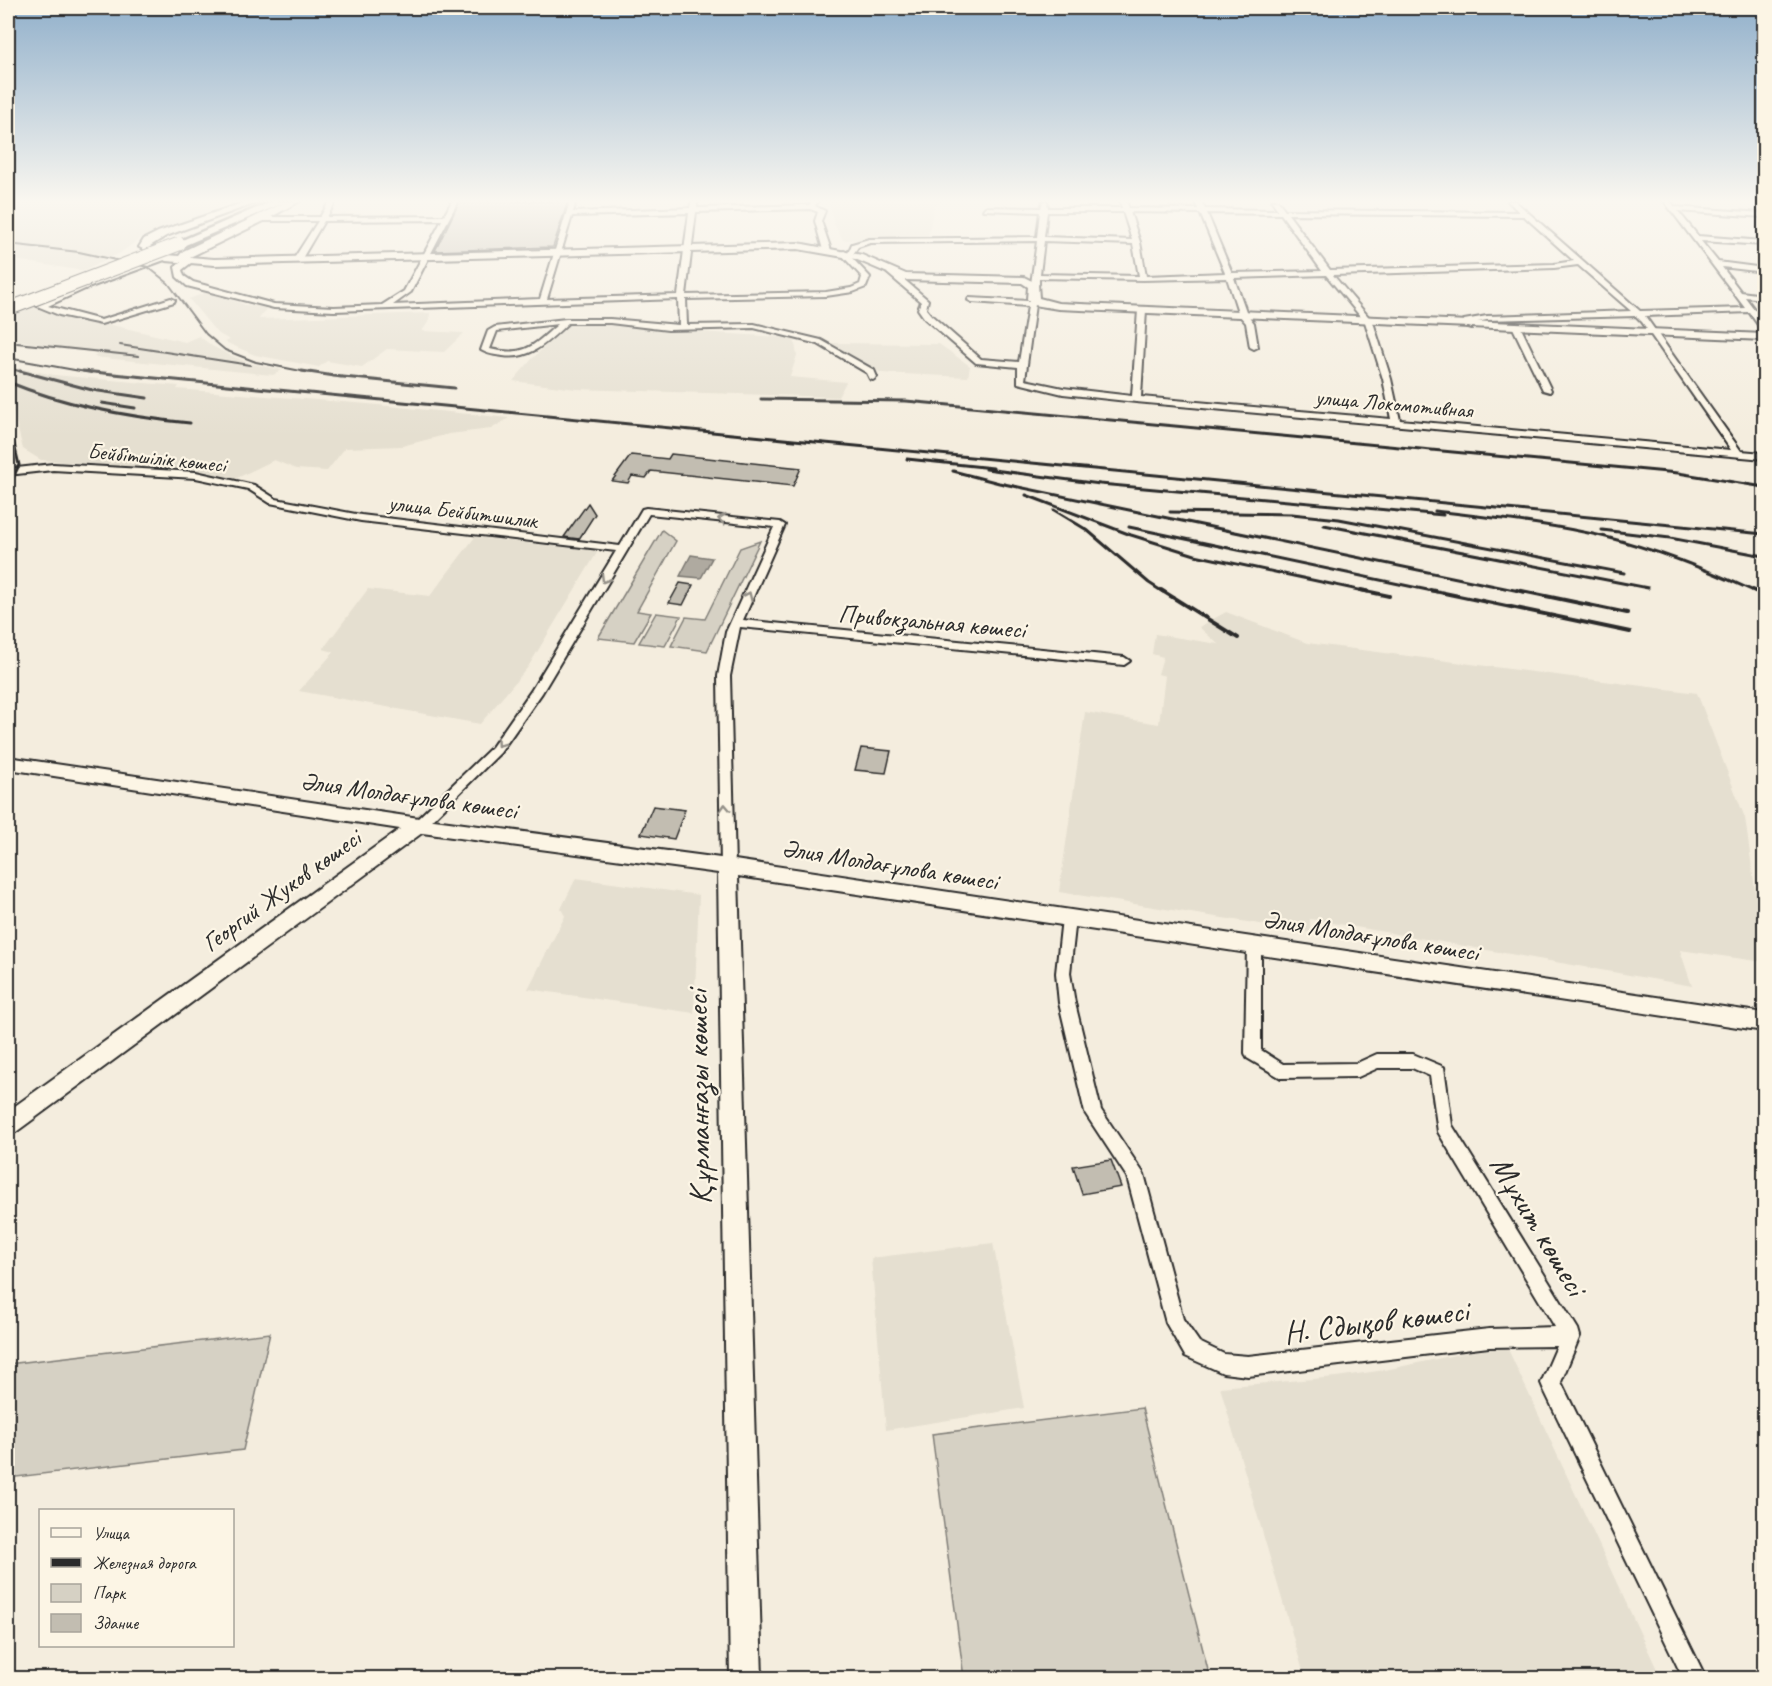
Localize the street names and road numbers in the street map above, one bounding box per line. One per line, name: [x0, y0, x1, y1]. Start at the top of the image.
street label: улица Локомотивная: [1312, 383, 1475, 425]
street label: Бейбітшілік көшесі: [86, 437, 230, 479]
street label: улица Бейбитшилик: [385, 489, 541, 535]
street label: Привокзальная көшесі: [837, 597, 1030, 647]
street label: Әлия Молдағұлова көшесі: [299, 764, 522, 827]
street label: Георгий Жуков көшесі: [195, 820, 370, 959]
street label: Әлия Молдағұлова көшесі: [780, 831, 1003, 898]
street label: Әлия Молдағұлова көшесі: [1261, 902, 1484, 969]
street label: Құрманғазы көшесі: [676, 985, 721, 1205]
street label: Мұхит көшесі: [1481, 1147, 1599, 1306]
street label: Н. Сдықов көшесі: [1281, 1289, 1475, 1353]

